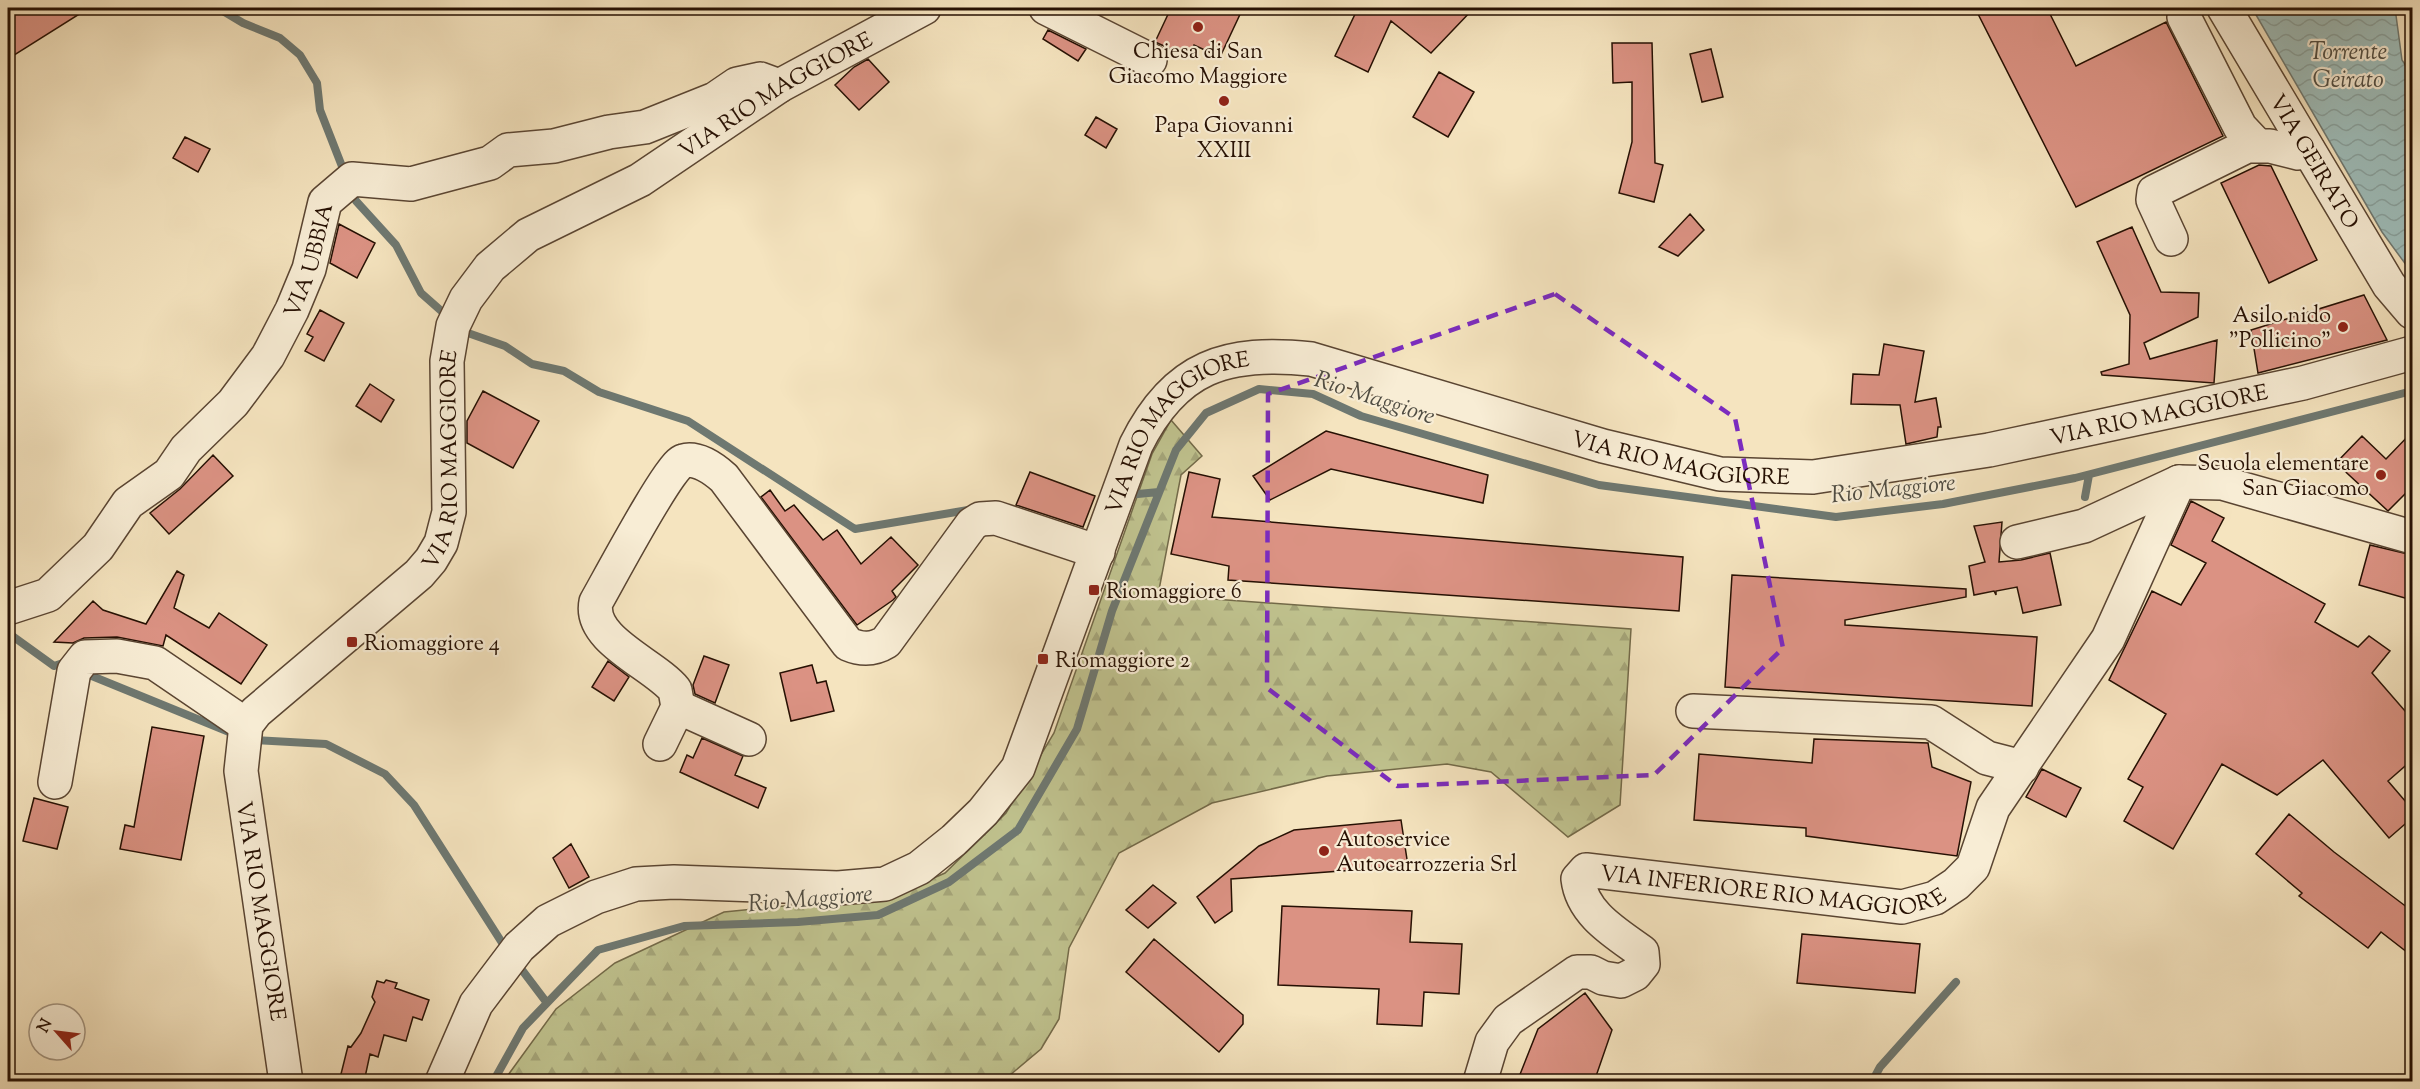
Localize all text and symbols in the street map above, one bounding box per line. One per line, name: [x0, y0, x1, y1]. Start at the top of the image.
marker: Chiesa di San Giacomo Maggiore: [1191, 20, 1205, 34]
street label: VIA RIO MAGGIORE: [674, 25, 879, 168]
water label: Torrente Geirato: [2309, 36, 2387, 98]
place label: Chiesa di San Giacomo Maggiore: [1109, 37, 1287, 94]
street label: VIA GEIRATO: [2260, 89, 2365, 236]
marker: Papa Giovanni XXIII: [1217, 94, 1231, 108]
place label: Papa Giovanni XXIII: [1155, 111, 1293, 168]
street label: VIA UBBIA: [278, 200, 343, 323]
place label: Asilo nido "Pollicino": [2229, 301, 2331, 358]
marker: Asilo nido "Pollicino": [2336, 320, 2350, 334]
street label: VIA RIO MAGGIORE: [1099, 345, 1252, 520]
street label: VIA RIO MAGGIORE: [416, 348, 468, 577]
water label: Rio Maggiore: [1310, 363, 1439, 434]
street label: VIA RIO MAGGIORE: [2047, 378, 2271, 456]
street label: VIA RIO MAGGIORE: [1567, 424, 1790, 495]
place label: Scuola elementare San Giacomo: [2197, 449, 2369, 506]
water label: Rio Maggiore: [1829, 467, 1957, 513]
marker: Scuola elementare San Giacomo: [2374, 468, 2388, 482]
place label: Riomaggiore 6: [1106, 577, 1242, 609]
marker: Riomaggiore 6: [1087, 583, 1101, 597]
place label: Riomaggiore 4: [364, 629, 500, 661]
marker: Riomaggiore 4: [345, 635, 359, 649]
place label: Riomaggiore 2: [1055, 646, 1190, 678]
marker: Riomaggiore 2: [1036, 652, 1050, 666]
street label: VIA RIO MAGGIORE: [226, 799, 292, 1024]
place label: Autoservice Autocarrozzeria Srl: [1336, 825, 1517, 882]
marker: Autoservice Autocarrozzeria Srl: [1317, 844, 1331, 858]
street label: VIA INFERIORE RIO MAGGIORE: [1598, 859, 1954, 926]
water label: Rio Maggiore: [746, 878, 874, 922]
north arrow: [27, 1002, 87, 1062]
text: N: [33, 1015, 59, 1037]

